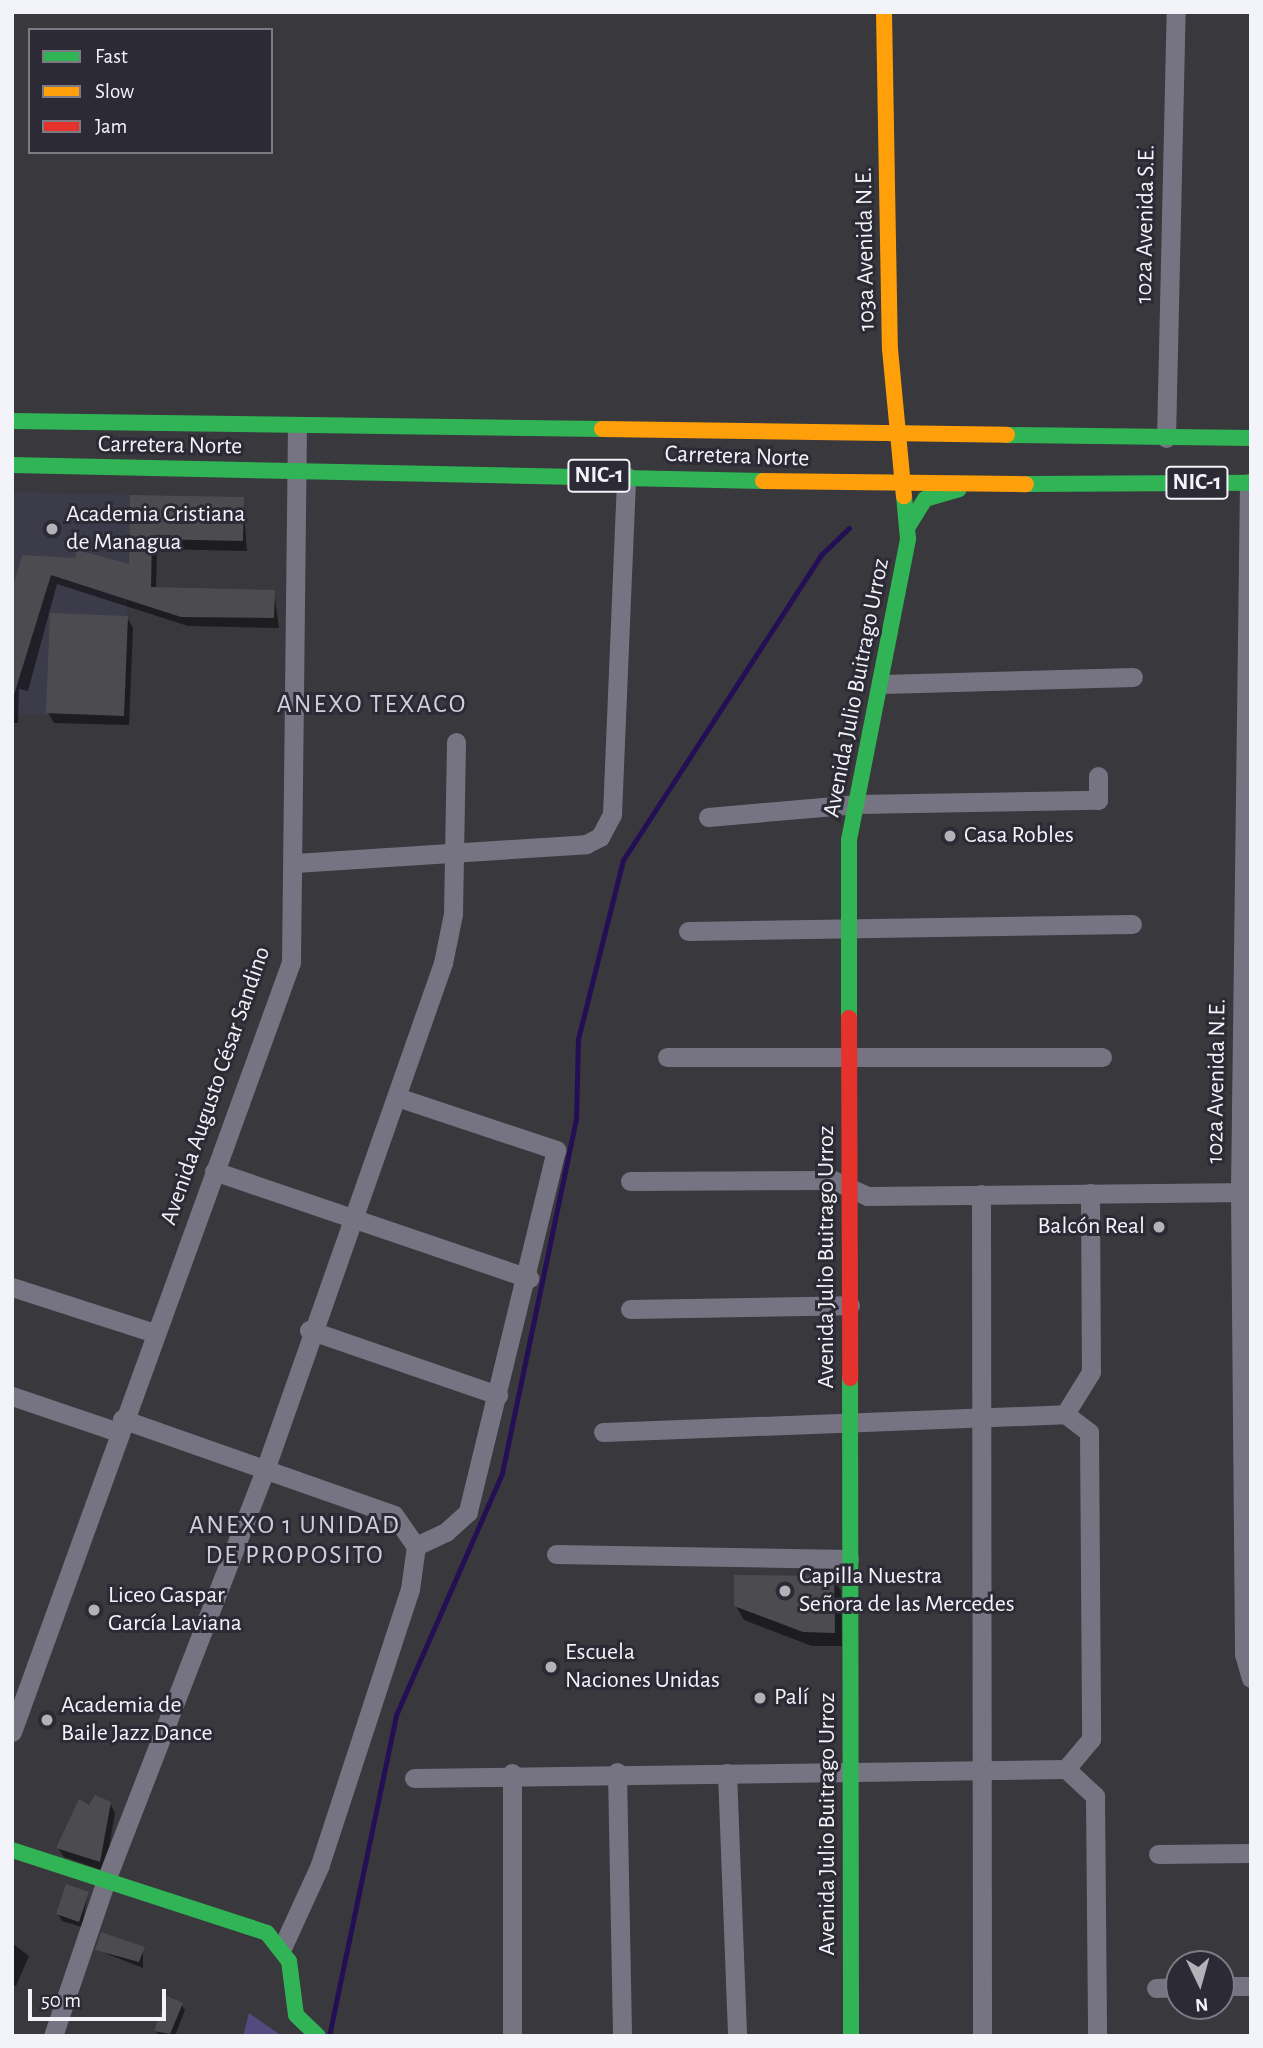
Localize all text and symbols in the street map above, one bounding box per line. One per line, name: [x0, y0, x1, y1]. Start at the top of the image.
legend: [28, 28, 273, 154]
text: Fast: [95, 46, 128, 67]
text: Slow: [95, 81, 134, 102]
text: Jam: [95, 116, 127, 137]
street label: 102a Avenida S.E.: [1130, 144, 1162, 304]
street label: 103a Avenida N.E.: [850, 167, 882, 331]
street label: Carretera Norte: [98, 430, 242, 462]
street label: Carretera Norte: [664, 440, 810, 474]
road number: NIC-1: [566, 456, 632, 496]
road number: NIC-1: [1164, 463, 1230, 503]
place label: Academia Cristiana de Managua: [66, 501, 245, 557]
marker: Academia Cristiana de Managua: [44, 521, 60, 537]
street label: Avenida Julio Buitrago Urroz: [818, 556, 896, 820]
district label: ANEXO TEXACO: [278, 689, 466, 721]
place label: Casa Robles: [964, 822, 1074, 850]
marker: Casa Robles: [942, 828, 958, 844]
street label: Avenida Augusto César Sandino: [155, 943, 277, 1229]
street label: 102a Avenida N.E.: [1201, 998, 1233, 1164]
street label: Avenida Julio Buitrago Urroz: [813, 1126, 841, 1388]
place label: Balcón Real: [1037, 1213, 1145, 1241]
marker: Balcón Real: [1151, 1219, 1167, 1235]
district label: ANEXO 1 UNIDAD DE PROPOSITO: [191, 1510, 399, 1572]
place label: Capilla Nuestra Señora de las Mercedes: [799, 1563, 1015, 1619]
place label: Liceo Gaspar García Laviana: [108, 1582, 242, 1638]
marker: Capilla Nuestra Señora de las Mercedes: [777, 1583, 793, 1599]
marker: Liceo Gaspar García Laviana: [86, 1602, 102, 1618]
place label: Escuela Naciones Unidas: [565, 1639, 720, 1695]
marker: Escuela Naciones Unidas: [543, 1659, 559, 1675]
place label: Palí: [774, 1684, 809, 1712]
marker: Palí: [752, 1690, 768, 1706]
place label: Academia de Baile Jazz Dance: [61, 1692, 213, 1748]
street label: Avenida Julio Buitrago Urroz: [814, 1693, 842, 1955]
marker: Academia de Baile Jazz Dance: [39, 1712, 55, 1728]
north arrow: [1165, 1950, 1235, 2020]
scale bar: [32, 1974, 170, 2018]
text: 50 m: [41, 1990, 81, 2011]
text: N: [1194, 1994, 1209, 2014]

